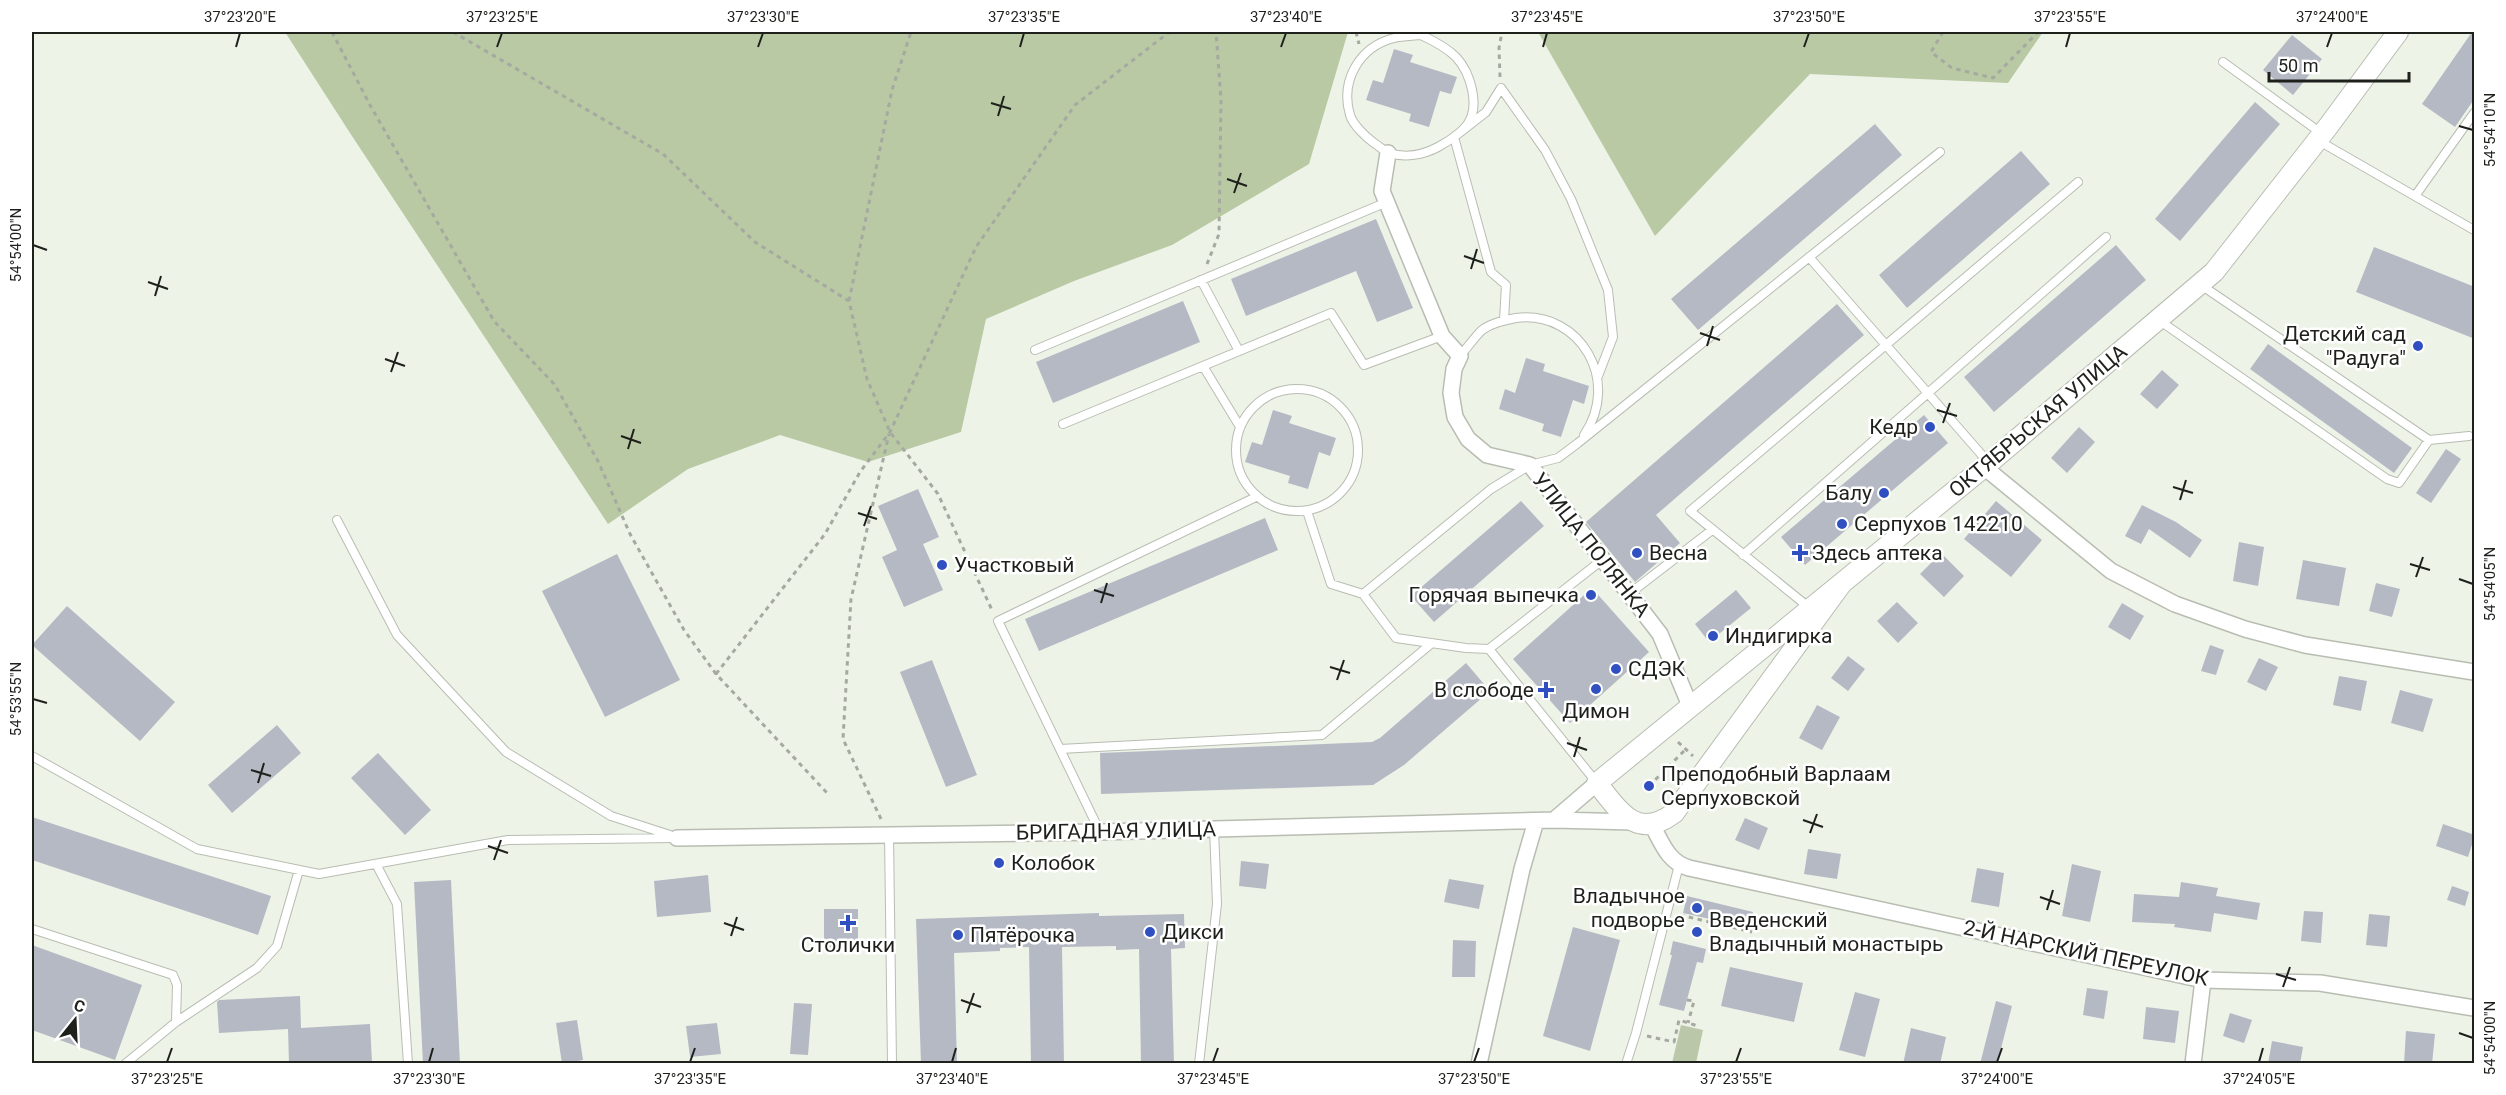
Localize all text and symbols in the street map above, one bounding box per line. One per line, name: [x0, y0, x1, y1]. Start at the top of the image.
text: 37°23'20"E: [204, 8, 277, 26]
text: 37°23'25"E: [466, 8, 539, 26]
text: 37°23'30"E: [727, 8, 800, 26]
text: 37°23'35"E: [988, 8, 1061, 26]
text: 37°23'40"E: [1250, 8, 1323, 26]
text: 37°23'45"E: [1511, 8, 1584, 26]
text: 37°23'50"E: [1773, 8, 1846, 26]
text: 37°23'55"E: [2034, 8, 2107, 26]
text: 37°24'00"E: [2296, 8, 2369, 26]
scale bar: [2269, 45, 2408, 83]
text: 50 m: [2278, 55, 2318, 76]
text: 54°54'10"N: [2481, 93, 2499, 167]
text: 54°54'00"N: [7, 208, 25, 282]
place label: Детский сад "Радуга": [2283, 322, 2406, 370]
street label: ОКТЯБРЬСКАЯ УЛИЦА: [1944, 339, 2132, 502]
marker: Детский сад "Радуга": [2411, 339, 2425, 353]
place label: Кедр: [1869, 415, 1918, 439]
marker: Кедр: [1923, 420, 1937, 434]
street label: УЛИЦА ПОЛЯНКА: [1527, 468, 1655, 622]
place label: Балу: [1825, 481, 1872, 505]
marker: Балу: [1877, 486, 1891, 500]
place label: Серпухов 142210: [1854, 512, 2023, 536]
marker: Серпухов 142210: [1835, 517, 1849, 531]
place label: Весна: [1649, 541, 1708, 565]
place label: Здесь аптека: [1812, 541, 1943, 565]
marker: Весна: [1630, 546, 1644, 560]
marker: Здесь аптека: [1793, 546, 1807, 560]
text: 54°54'05"N: [2481, 547, 2499, 621]
place label: Участковый: [954, 553, 1074, 577]
marker: Участковый: [935, 558, 949, 572]
place label: Горячая выпечка: [1409, 583, 1579, 607]
marker: Горячая выпечка: [1584, 588, 1598, 602]
place label: Индигирка: [1725, 624, 1832, 648]
marker: Индигирка: [1706, 629, 1720, 643]
place label: СДЭК: [1628, 657, 1686, 681]
text: 54°53'55"N: [7, 662, 25, 736]
marker: СДЭК: [1609, 662, 1623, 676]
place label: В слободе: [1434, 678, 1534, 702]
marker: Димон: [1589, 682, 1603, 696]
marker: В слободе: [1539, 683, 1553, 697]
place label: Димон: [1562, 699, 1630, 723]
place label: Преподобный Варлаам Серпуховской: [1661, 762, 1891, 810]
marker: Преподобный Варлаам Серпуховской: [1642, 779, 1656, 793]
street label: БРИГАДНАЯ УЛИЦА: [1016, 817, 1217, 845]
place label: Колобок: [1011, 851, 1096, 875]
marker: Колобок: [992, 856, 1006, 870]
place label: Владычное подворье: [1573, 884, 1685, 932]
marker: Владычное подворье: [1690, 901, 1704, 915]
place label: Введенский Владычный монастырь: [1709, 908, 1943, 956]
street label: 2-Й НАРСКИЙ ПЕРЕУЛОК: [1961, 915, 2211, 991]
marker: Столички: [841, 916, 855, 930]
place label: Дикси: [1162, 920, 1224, 944]
place label: Пятёрочка: [970, 923, 1075, 947]
marker: Дикси: [1143, 925, 1157, 939]
marker: Введенский Владычный монастырь: [1690, 925, 1704, 939]
marker: Пятёрочка: [951, 928, 965, 942]
place label: Столички: [801, 933, 895, 957]
north arrow: [45, 990, 105, 1050]
text: С: [72, 996, 87, 1017]
text: 54°54'00"N: [2481, 1001, 2499, 1075]
text: 37°23'25"E: [131, 1070, 204, 1088]
text: 37°23'30"E: [393, 1070, 466, 1088]
text: 37°23'35"E: [654, 1070, 727, 1088]
text: 37°23'40"E: [916, 1070, 989, 1088]
text: 37°23'45"E: [1177, 1070, 1250, 1088]
text: 37°23'50"E: [1438, 1070, 1511, 1088]
text: 37°23'55"E: [1700, 1070, 1773, 1088]
text: 37°24'00"E: [1961, 1070, 2034, 1088]
text: 37°24'05"E: [2223, 1070, 2296, 1088]

